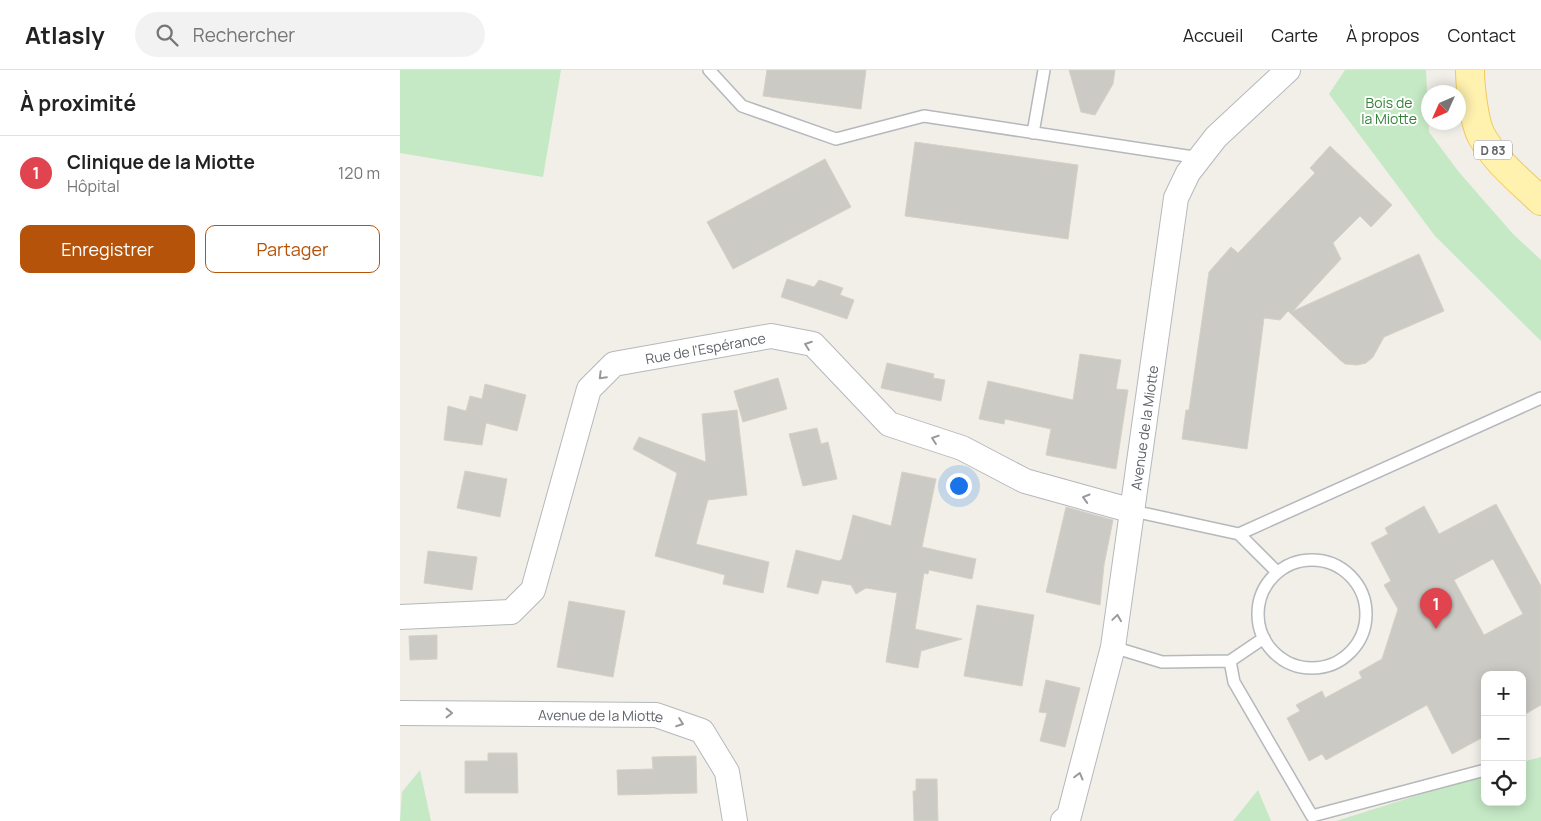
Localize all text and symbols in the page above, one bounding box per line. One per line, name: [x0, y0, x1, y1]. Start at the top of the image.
search box: [135, 12, 485, 57]
text: Atlasly: [25, 18, 105, 51]
icon: search: [153, 21, 181, 49]
text: Rechercher: [193, 22, 295, 48]
text: Accueil: [1183, 23, 1243, 47]
text: Carte: [1271, 23, 1318, 47]
text: À propos: [1346, 23, 1419, 47]
text: Contact: [1447, 23, 1516, 47]
north arrow: [1421, 85, 1466, 130]
text: À proximité: [20, 89, 136, 117]
park label: Bois de la Miotte: [1361, 93, 1417, 128]
road number: D 83: [1474, 140, 1512, 160]
text: Clinique de la Miotte: [67, 149, 255, 175]
text: 1: [32, 162, 40, 184]
text: 120 m: [338, 162, 380, 184]
text: Hôpital: [67, 175, 120, 197]
button: Enregistrer: [20, 225, 195, 273]
button: Partager: [205, 225, 380, 273]
street label: Rue de l'Espérance: [644, 328, 767, 368]
one-way arrow: [804, 341, 813, 351]
street label: Avenue de la Miotte: [1126, 364, 1162, 491]
one-way arrow: [599, 370, 608, 379]
one-way arrow: [931, 435, 940, 445]
your location: [946, 473, 972, 499]
one-way arrow: [1082, 493, 1090, 503]
pin: 1: [1420, 588, 1452, 629]
one-way arrow: [1112, 614, 1122, 622]
map controls: [1481, 671, 1526, 806]
button: +: [1481, 671, 1526, 716]
street label: Avenue de la Miotte: [538, 705, 667, 727]
one-way arrow: [445, 708, 453, 718]
button: −: [1481, 716, 1526, 761]
one-way arrow: [675, 717, 684, 727]
button: locate: [1481, 761, 1526, 806]
one-way arrow: [1074, 772, 1084, 780]

